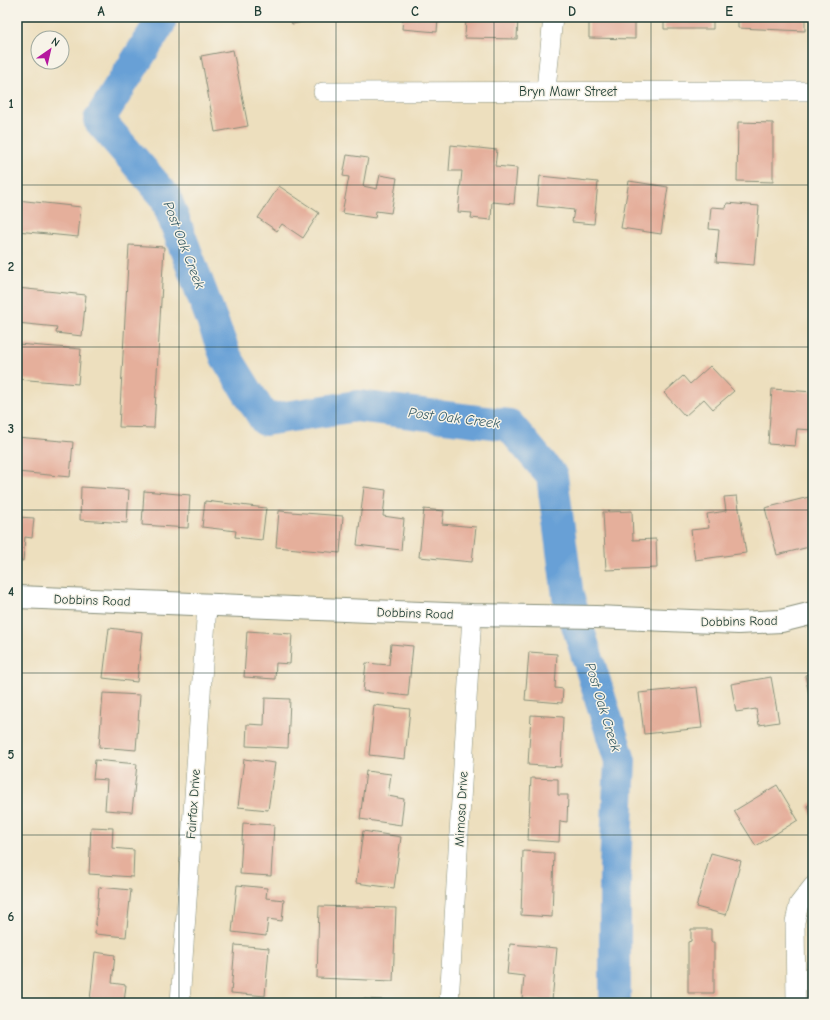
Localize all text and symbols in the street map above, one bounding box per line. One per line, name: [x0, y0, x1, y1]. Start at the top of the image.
text: A: [97, 4, 105, 19]
text: B: [254, 4, 262, 19]
text: C: [411, 4, 419, 19]
text: D: [568, 4, 576, 19]
text: E: [725, 4, 733, 19]
north arrow: [30, 30, 70, 70]
text: N: [49, 35, 62, 50]
street label: Bryn Mawr Street: [519, 84, 618, 99]
text: 1: [8, 96, 14, 111]
water label: Post Oak Creek: [160, 199, 209, 291]
text: 2: [8, 259, 14, 274]
water label: Post Oak Creek: [407, 404, 501, 432]
text: 3: [8, 421, 14, 436]
text: 4: [8, 584, 14, 599]
street label: Dobbins Road: [53, 591, 131, 609]
street label: Dobbins Road: [376, 604, 454, 622]
street label: Dobbins Road: [700, 613, 778, 629]
water label: Post Oak Creek: [581, 660, 625, 754]
text: 5: [8, 747, 15, 762]
street label: Fairfax Drive: [183, 768, 203, 840]
street label: Mimosa Drive: [452, 770, 470, 847]
text: 6: [8, 909, 15, 924]

